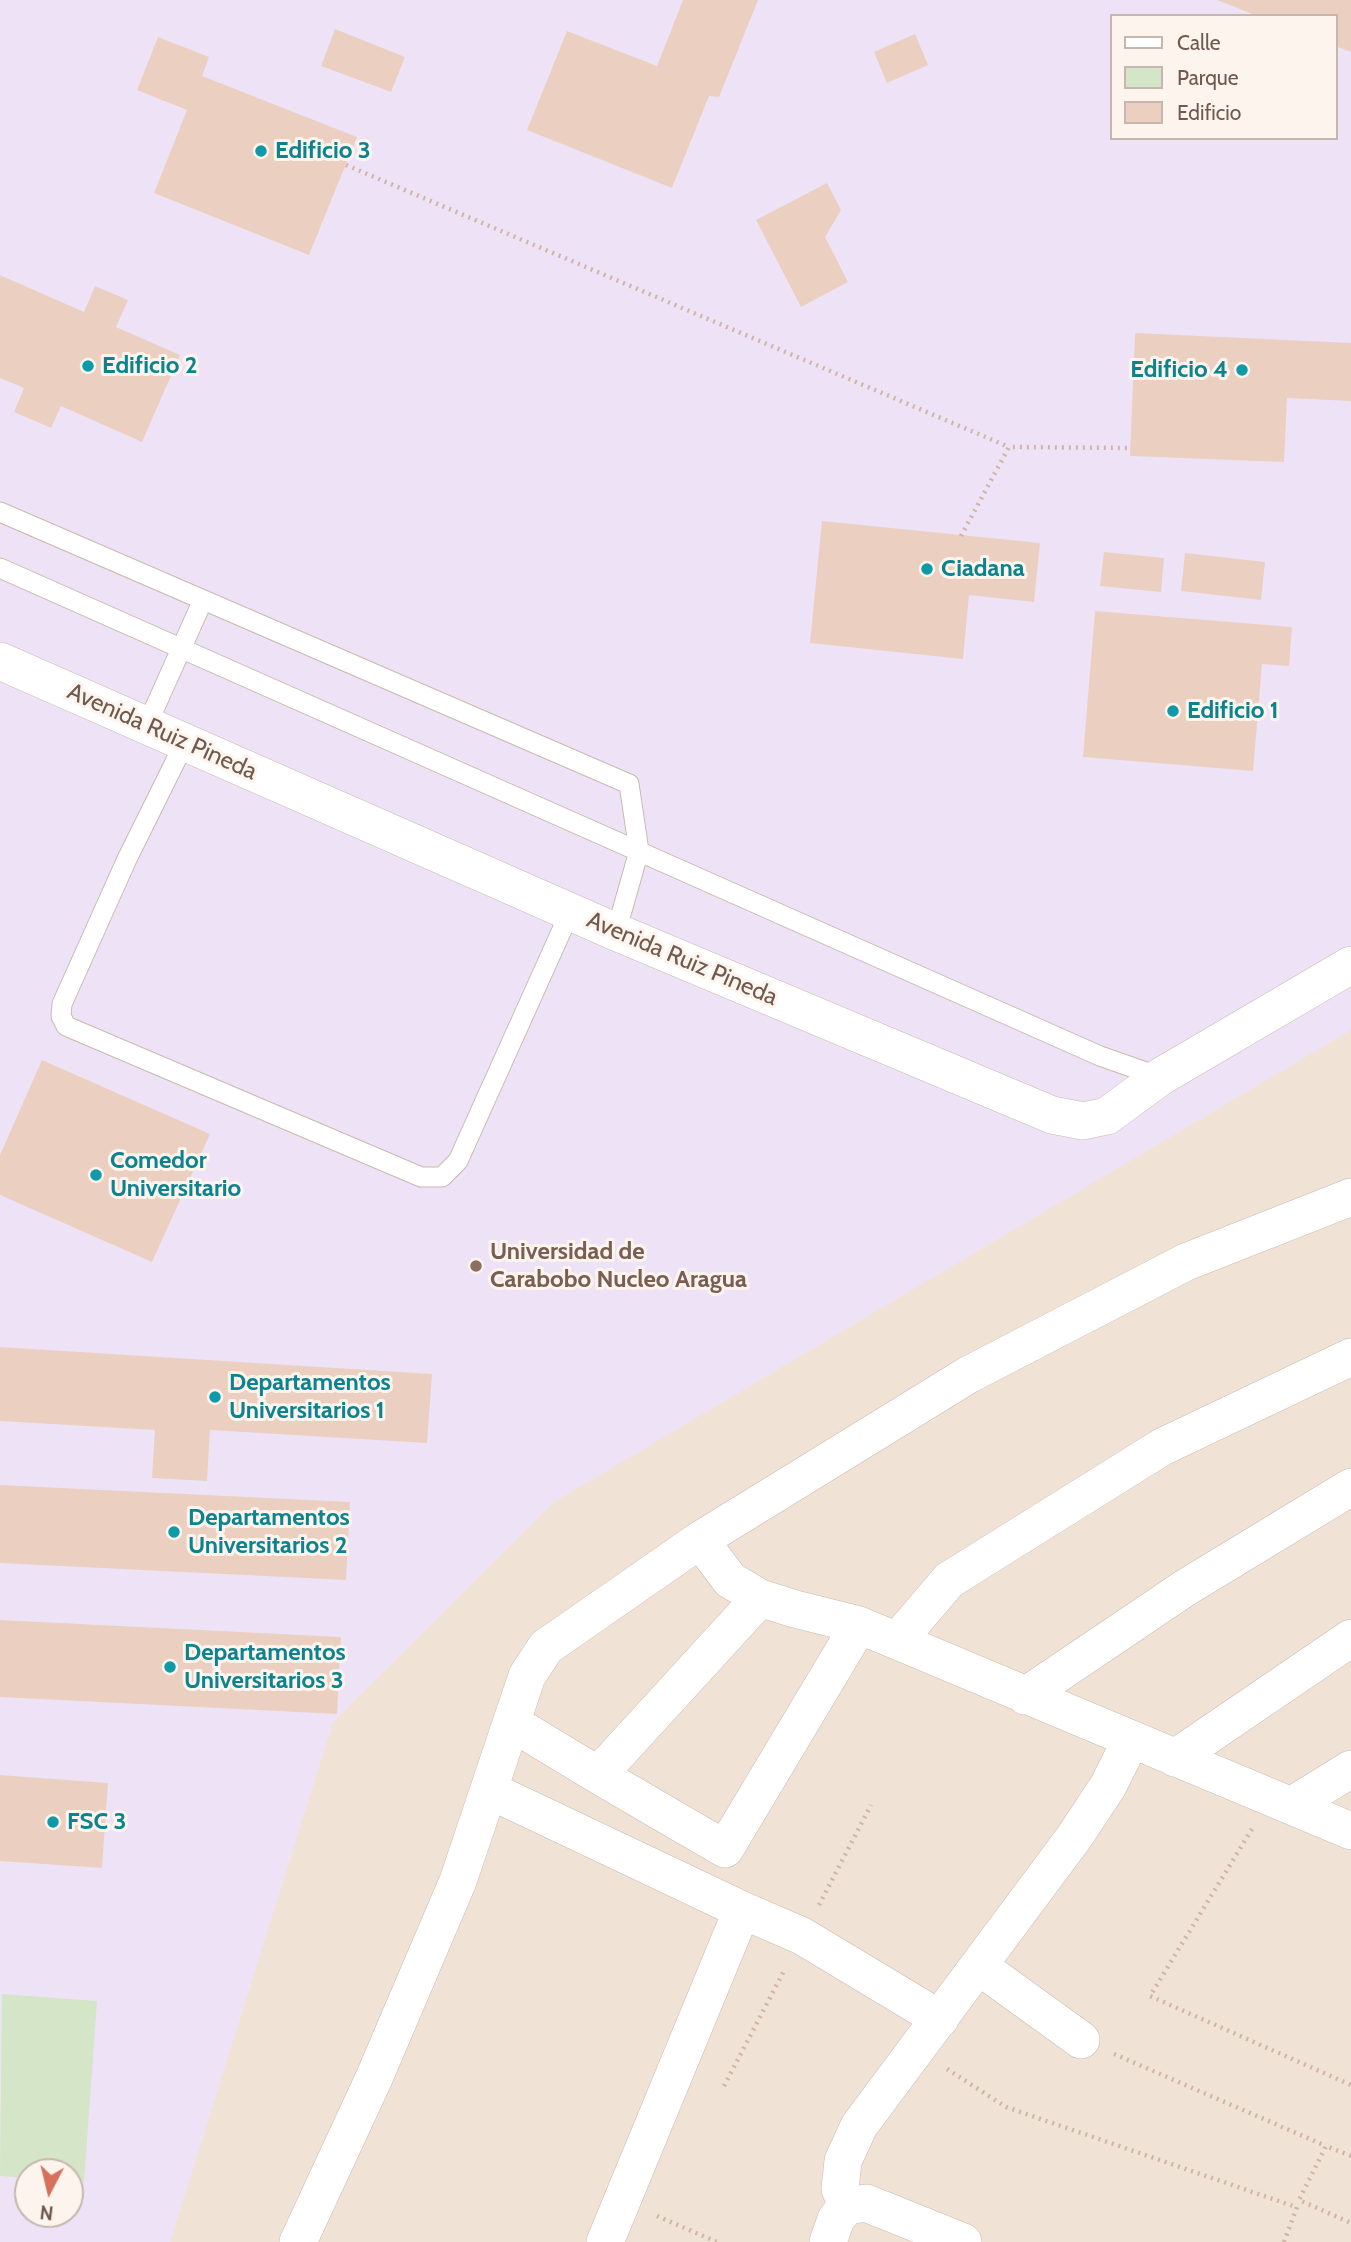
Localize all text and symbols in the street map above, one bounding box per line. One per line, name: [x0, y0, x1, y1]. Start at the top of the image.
legend: [1110, 14, 1337, 140]
text: Calle: [1177, 30, 1221, 55]
text: Parque: [1177, 65, 1239, 90]
text: Edificio: [1177, 100, 1241, 125]
place label: Edificio 3: [275, 137, 371, 165]
marker: Edificio 3: [253, 143, 269, 159]
place label: Edificio 2: [102, 352, 198, 380]
place label: Edificio 4: [1130, 356, 1228, 384]
marker: Edificio 2: [80, 358, 96, 374]
marker: Edificio 4: [1234, 362, 1250, 378]
place label: Ciadana: [941, 555, 1025, 583]
marker: Ciadana: [919, 561, 935, 577]
street label: Avenida Ruiz Pineda: [63, 677, 261, 787]
place label: Edificio 1: [1187, 697, 1279, 725]
marker: Edificio 1: [1165, 703, 1181, 719]
street label: Avenida Ruiz Pineda: [582, 906, 782, 1012]
place label: Comedor Universitario: [110, 1147, 241, 1203]
marker: Comedor Universitario: [88, 1167, 104, 1183]
place label: Universidad de Carabobo Nucleo Aragua: [490, 1238, 747, 1294]
marker: Universidad de Carabobo Nucleo Aragua: [468, 1258, 484, 1274]
place label: Departamentos Universitarios 1: [229, 1369, 391, 1425]
marker: Departamentos Universitarios 1: [207, 1389, 223, 1405]
place label: Departamentos Universitarios 2: [188, 1504, 350, 1560]
marker: Departamentos Universitarios 2: [166, 1524, 182, 1540]
place label: Departamentos Universitarios 3: [184, 1639, 346, 1695]
marker: Departamentos Universitarios 3: [162, 1659, 178, 1675]
place label: FSC 3: [67, 1808, 126, 1836]
marker: FSC 3: [45, 1814, 61, 1830]
north arrow: [14, 2158, 84, 2228]
text: N: [39, 2200, 55, 2225]

